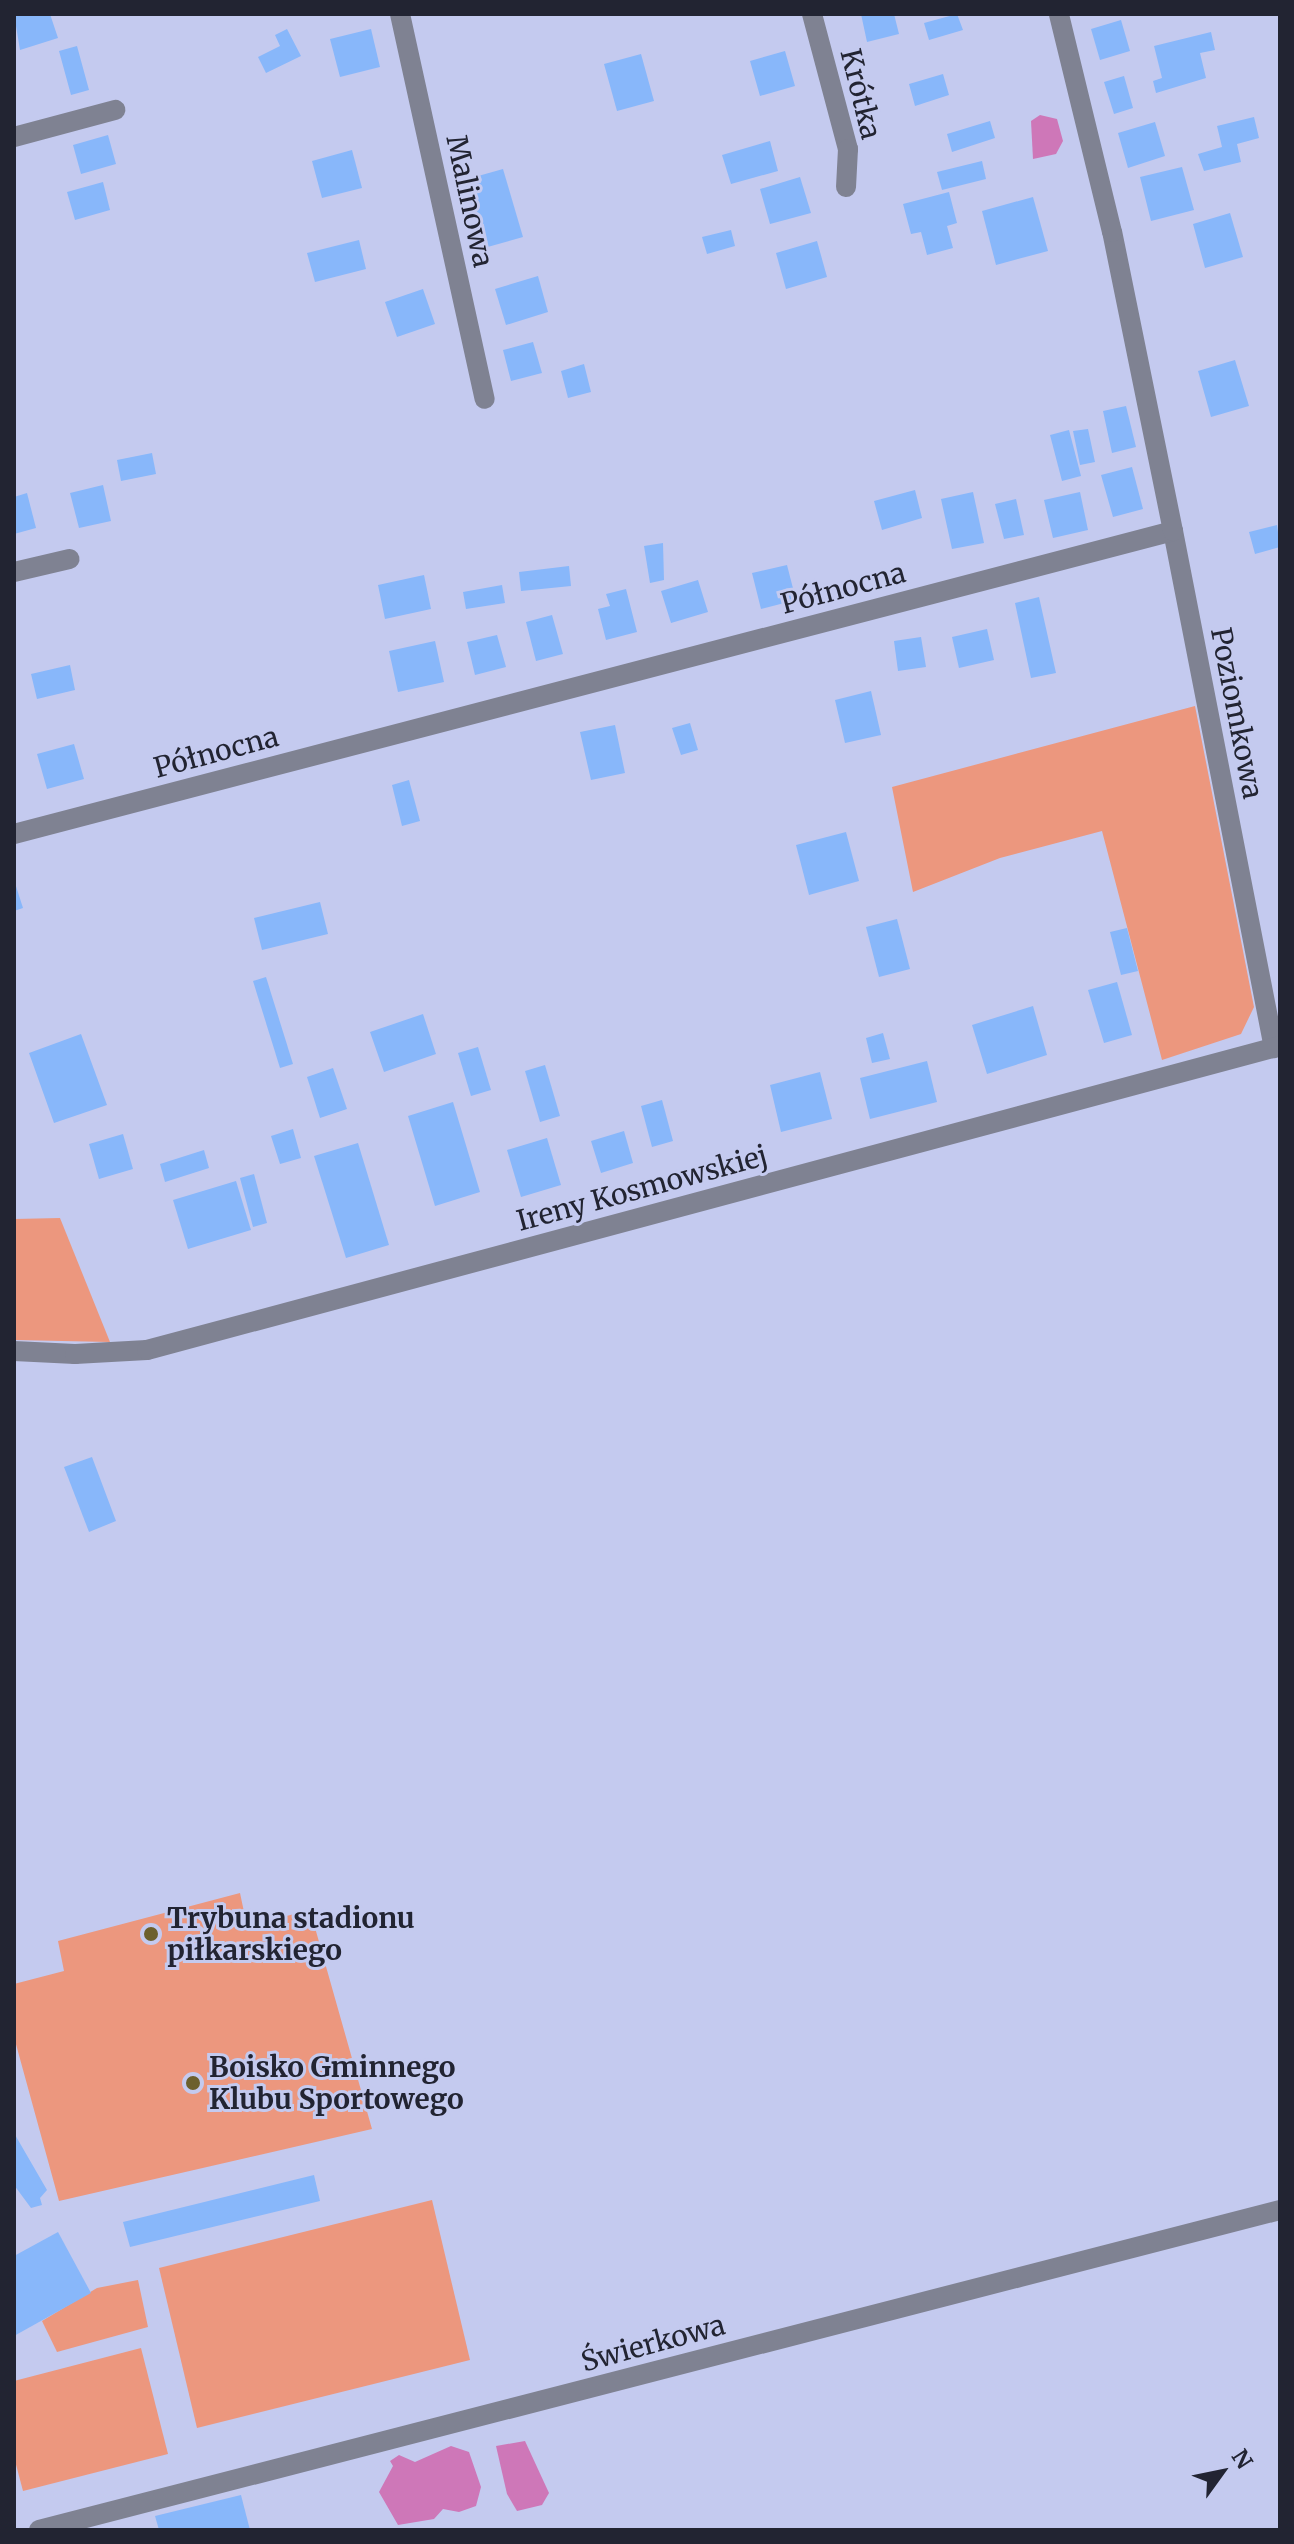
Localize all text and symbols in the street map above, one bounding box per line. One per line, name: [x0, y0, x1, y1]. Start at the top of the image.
street label: Krótka: [834, 45, 888, 143]
street label: Malinowa: [440, 132, 500, 270]
street label: Północna: [777, 555, 909, 621]
street label: Poziomkowa: [1204, 625, 1270, 801]
street label: Północna: [150, 719, 282, 785]
street label: Ireny Kosmowskiej: [513, 1138, 771, 1238]
place label: Trybuna stadionu piłkarskiego: [167, 1901, 415, 1967]
marker: Trybuna stadionu piłkarskiego: [142, 1925, 160, 1943]
place label: Boisko Gminnego Klubu Sportowego: [209, 2050, 464, 2116]
marker: Boisko Gminnego Klubu Sportowego: [184, 2074, 202, 2092]
street label: Świerkowa: [577, 2308, 729, 2378]
north arrow: [1182, 2432, 1262, 2512]
text: N: [1226, 2444, 1259, 2474]

